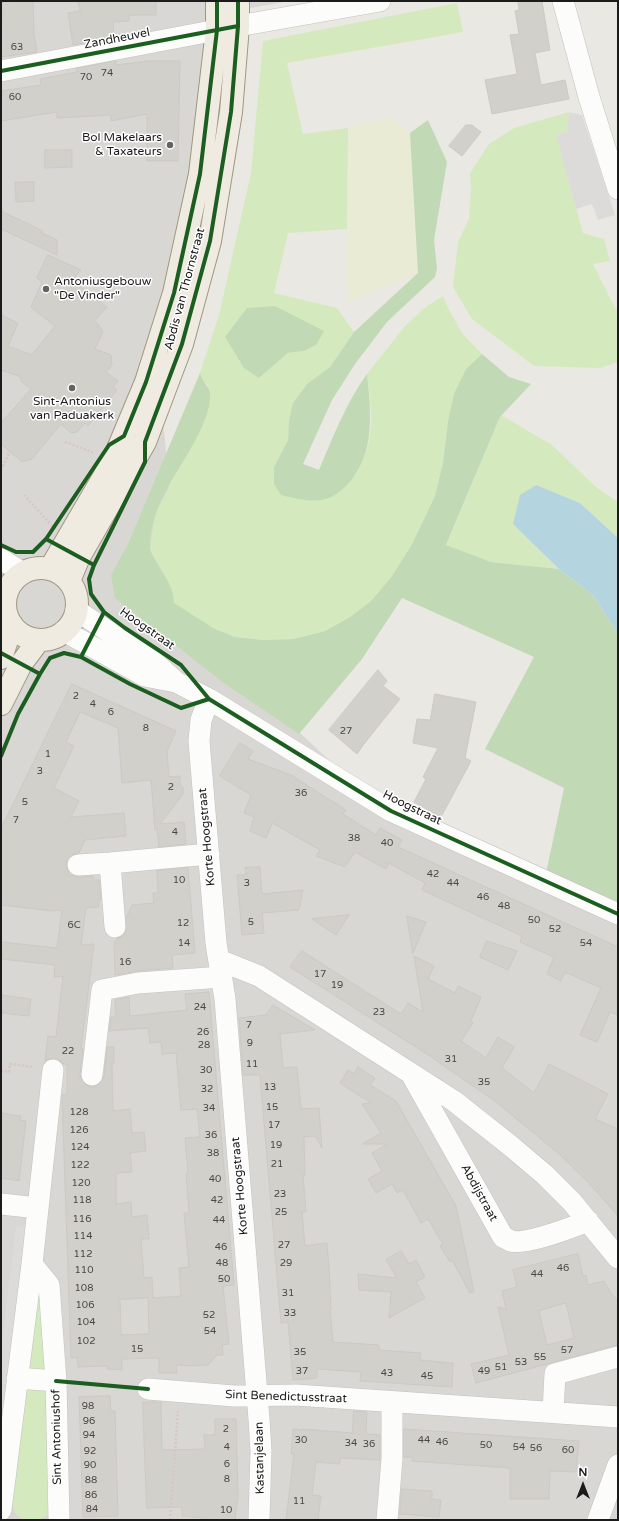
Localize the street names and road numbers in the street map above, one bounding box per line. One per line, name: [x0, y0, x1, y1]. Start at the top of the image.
street label: Zandheuvel: [83, 26, 151, 52]
street label: Abdis van Thornstraat: [162, 226, 208, 352]
street label: Hoogstraat: [117, 605, 177, 653]
street label: Korte Hoogstraat: [196, 787, 218, 887]
street label: Hoogstraat: [380, 788, 444, 828]
street label: Korte Hoogstraat: [229, 1136, 251, 1236]
street label: Abdijstraat: [457, 1162, 501, 1224]
street label: Sint Benedictusstraat: [225, 1388, 347, 1406]
street label: Sint Antoniushof: [49, 1389, 65, 1485]
street label: Kastanjelaan: [252, 1422, 268, 1494]

